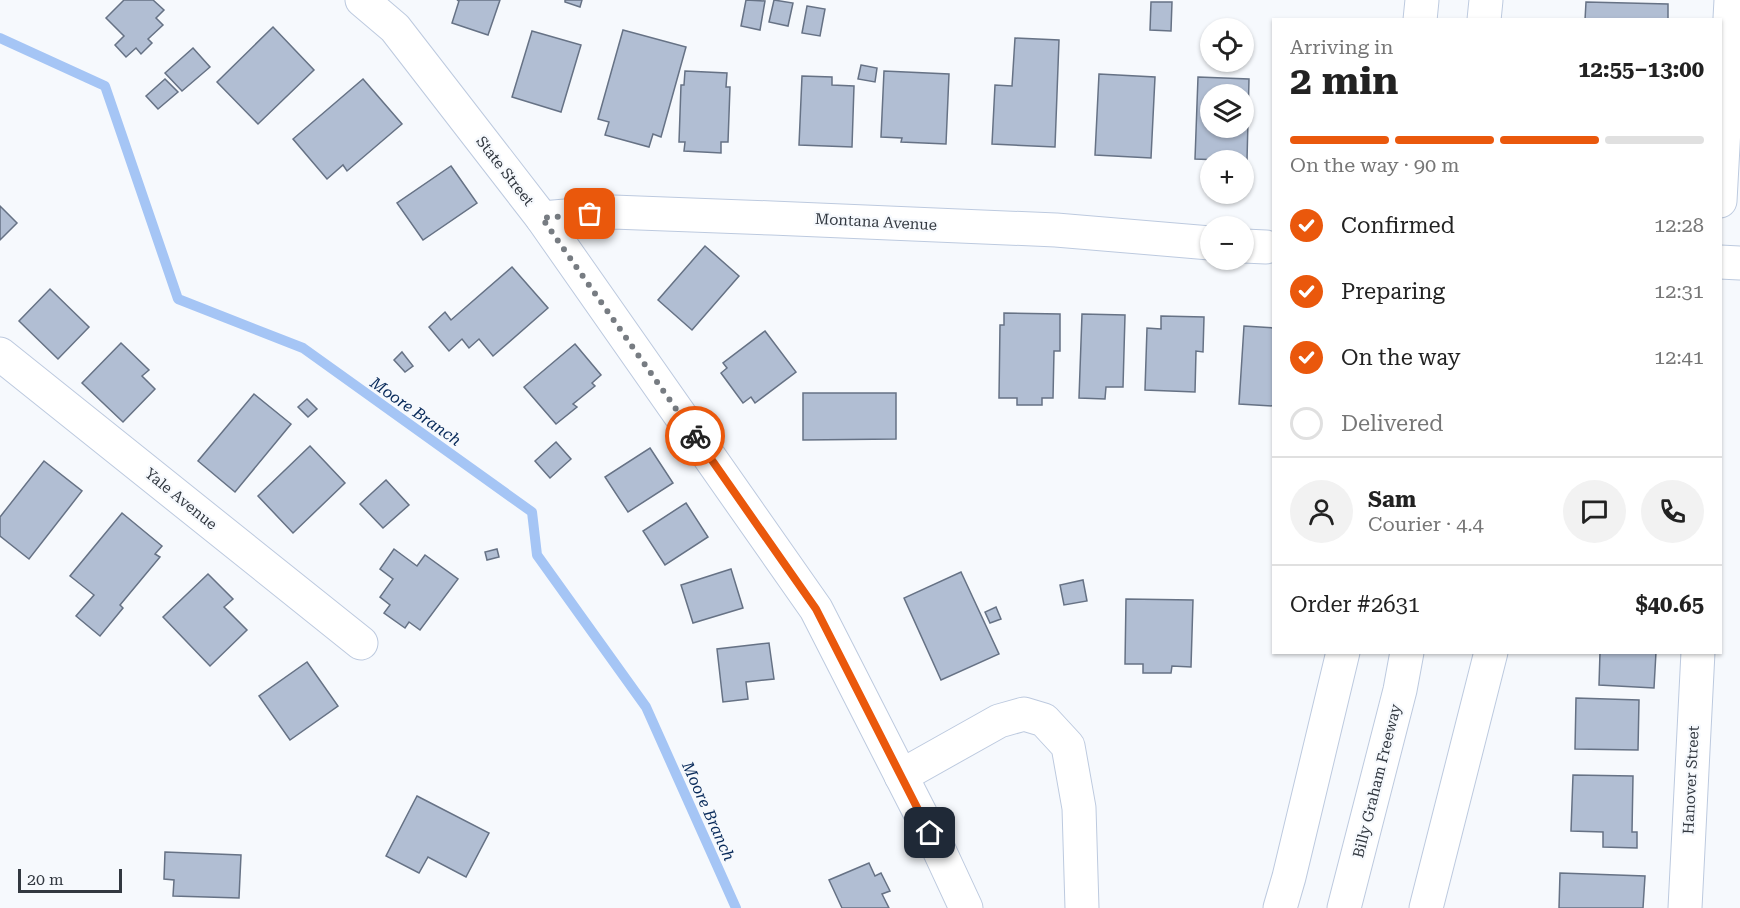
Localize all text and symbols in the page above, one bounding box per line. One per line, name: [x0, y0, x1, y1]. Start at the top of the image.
map controls: [1200, 18, 1254, 270]
button: locate: [1200, 18, 1254, 72]
text: Arriving in: [1290, 35, 1393, 59]
text: 12:55–13:00: [1578, 57, 1704, 82]
text: 2 min: [1290, 58, 1398, 104]
button: layers: [1200, 84, 1254, 138]
street label: State Street: [472, 133, 538, 210]
button: +: [1200, 150, 1254, 204]
text: On the way · 90 m: [1290, 153, 1460, 177]
pin: [564, 188, 615, 239]
icon: bag: [573, 197, 606, 230]
icon: check: [1290, 209, 1323, 242]
street label: Montana Avenue: [815, 210, 937, 234]
text: Confirmed: [1341, 213, 1455, 238]
text: 12:28: [1654, 213, 1704, 237]
button: −: [1200, 216, 1254, 270]
icon: check: [1290, 275, 1323, 308]
text: Preparing: [1341, 279, 1445, 304]
text: 12:31: [1654, 279, 1704, 303]
icon: check: [1290, 341, 1323, 374]
text: On the way: [1341, 345, 1461, 370]
text: 12:41: [1654, 345, 1704, 369]
water label: Moore Branch: [366, 372, 465, 450]
courier: [665, 406, 725, 466]
text: Delivered: [1341, 411, 1443, 436]
icon: bike: [679, 420, 712, 453]
street label: Yale Avenue: [141, 464, 221, 534]
button: person: [1290, 480, 1353, 543]
button: chat: [1563, 480, 1626, 543]
button: phone: [1641, 480, 1704, 543]
text: Sam: [1368, 487, 1416, 512]
text: Courier · 4.4: [1368, 512, 1484, 536]
text: Order #2631: [1290, 592, 1420, 617]
text: $40.65: [1635, 592, 1704, 617]
street label: Billy Graham Freeway: [1349, 702, 1405, 860]
street label: Hanover Street: [1679, 725, 1703, 835]
water label: Moore Branch: [678, 758, 739, 864]
pin: [904, 807, 955, 858]
icon: home: [913, 816, 946, 849]
scale bar: [18, 866, 122, 894]
text: 20 m: [27, 870, 64, 889]

